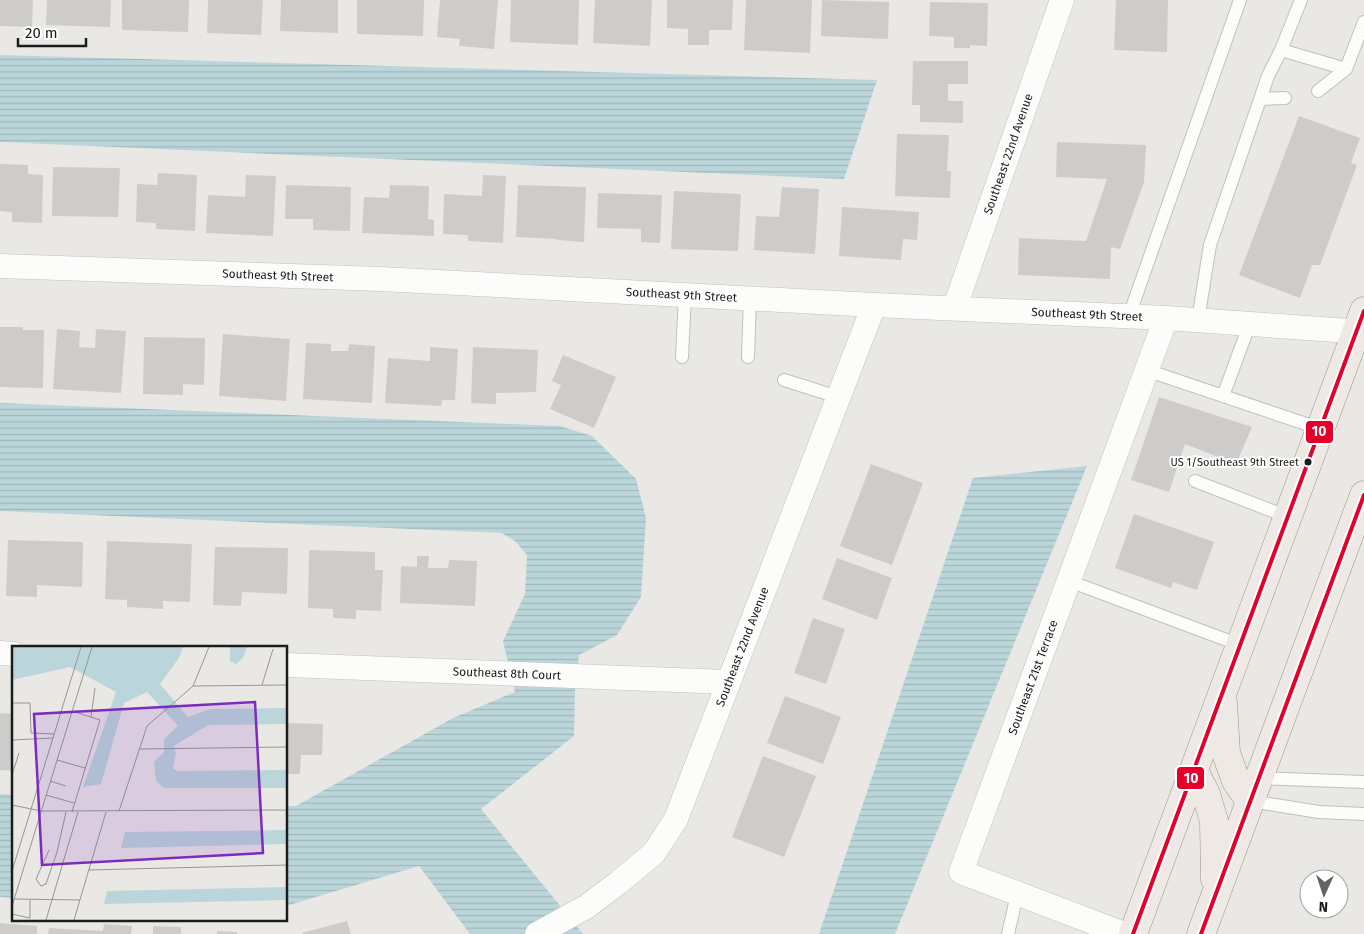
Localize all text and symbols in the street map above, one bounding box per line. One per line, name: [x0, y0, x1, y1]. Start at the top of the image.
scale bar: [18, 15, 85, 47]
text: 20 m: [25, 24, 58, 42]
street label: Southeast 22nd Avenue: [981, 92, 1036, 216]
street label: Southeast 9th Street: [222, 267, 334, 284]
street label: Southeast 9th Street: [625, 285, 738, 305]
street label: Southeast 9th Street: [1031, 305, 1144, 324]
line badge: 10: [1305, 420, 1334, 444]
text: 10: [1312, 423, 1326, 440]
place label: US 1/Southeast 9th Street: [1170, 456, 1299, 469]
marker: US 1/Southeast 9th Street: [1303, 457, 1313, 467]
street label: Southeast 22nd Avenue: [713, 585, 772, 708]
street label: Southeast 21st Terrace: [1005, 618, 1061, 737]
inset map: [12, 646, 288, 922]
street label: Southeast 8th Court: [452, 664, 562, 683]
line badge: 10: [1176, 766, 1205, 790]
text: 10: [1184, 770, 1198, 787]
north arrow: [1299, 869, 1349, 919]
text: N: [1318, 898, 1328, 915]

